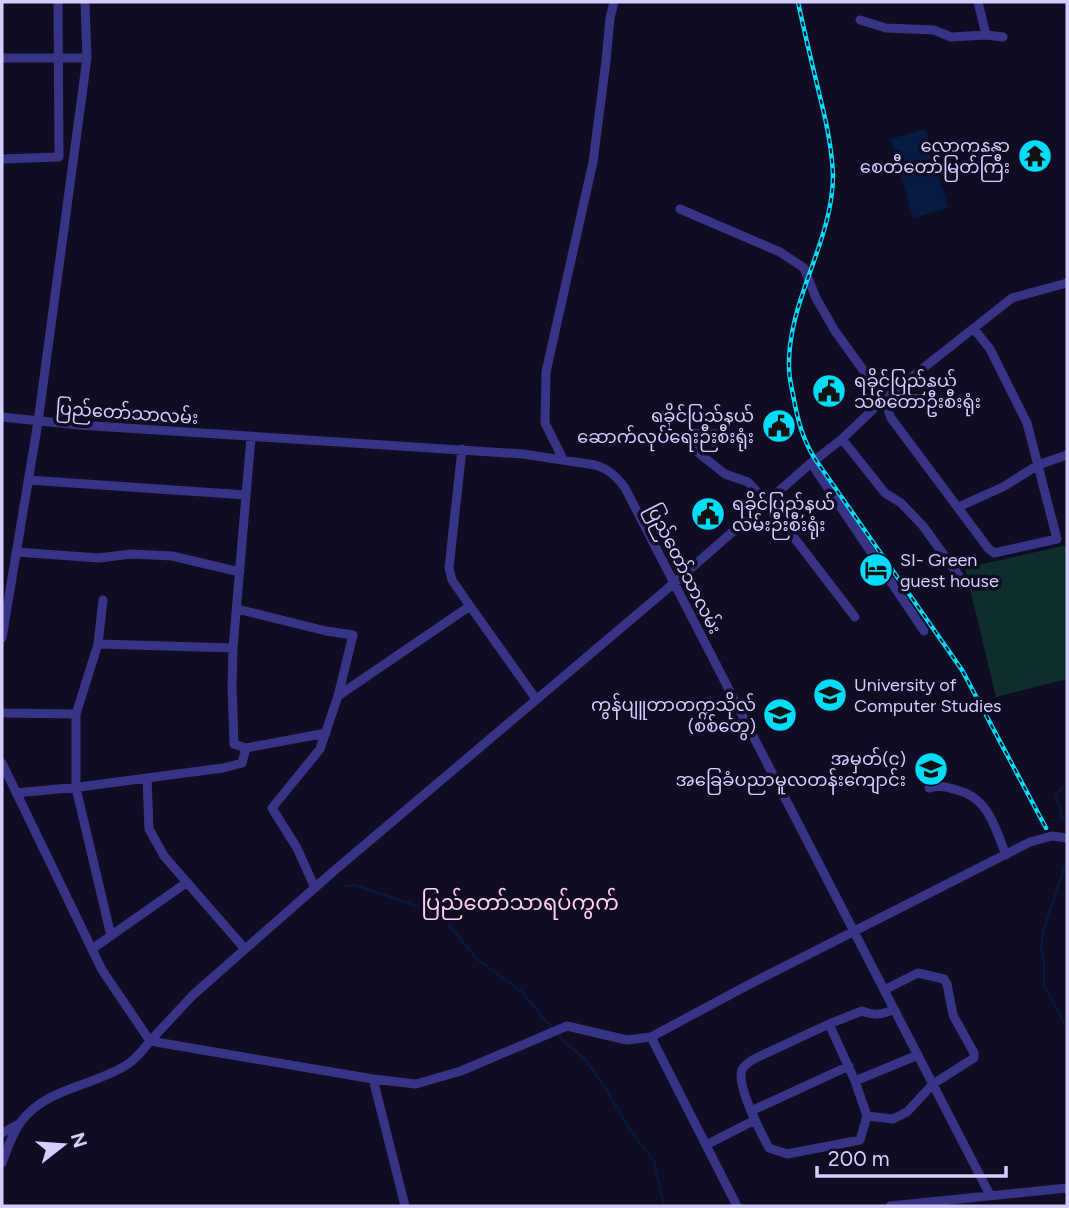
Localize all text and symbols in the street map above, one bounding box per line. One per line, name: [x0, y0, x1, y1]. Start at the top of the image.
place label: လောကနန္ဒာ စေတီတော်မြတ်ကြီး: [860, 135, 1010, 182]
temple icon: လောကနန္ဒာ စေတီတော်မြတ်ကြီး: [1016, 137, 1054, 175]
place label: ရခိုင်ပြည်နယ် သစ်တောဦးစီးရုံး: [854, 367, 981, 417]
public building icon: ရခိုင်ပြည်နယ် သစ်တောဦးစီးရုံး: [810, 372, 848, 410]
street label: ပြည်တော်သာလမ်း: [55, 395, 199, 433]
place label: ရခိုင်ပြည်နယ် ဆောက်လုပ်ရေးဉီးစီးရုံး: [577, 402, 754, 452]
public building icon: ရခိုင်ပြည်နယ် ဆောက်လုပ်ရေးဉီးစီးရုံး: [760, 407, 798, 445]
place label: ရခိုင်ပြည်နယ် လမ်းဉီးစီးရုံး: [732, 490, 835, 540]
public building icon: ရခိုင်ပြည်နယ် လမ်းဉီးစီးရုံး: [689, 495, 727, 533]
street label: ပြည်တော်သာလမ်း: [638, 499, 728, 639]
place label: SI- Green guest house: [900, 549, 999, 592]
hotel icon: SI- Green guest house: [857, 551, 895, 589]
place label: University of Computer Studies: [854, 674, 1001, 717]
school or university icon: University of Computer Studies: [811, 676, 849, 714]
place label: ကွန်ပျူတာတက္ကသိုလ် (စစ်တွေ): [591, 691, 756, 741]
school or university icon: ကွန်ပျူတာတက္ကသိုလ် (စစ်တွေ): [761, 696, 799, 734]
place label: အမှတ်(၄) အခြေခံပညာမူလတန်းကျောင်း: [676, 746, 906, 795]
school or university icon: အမှတ်(၄) အခြေခံပညာမူလတန်းကျောင်း: [912, 750, 950, 788]
district label: ပြည်တော်သာရပ်ကွက်: [421, 887, 619, 920]
north arrow: [28, 1110, 98, 1180]
text: N: [66, 1130, 92, 1151]
scale bar: [817, 1134, 1006, 1178]
text: 200 m: [828, 1146, 890, 1171]

